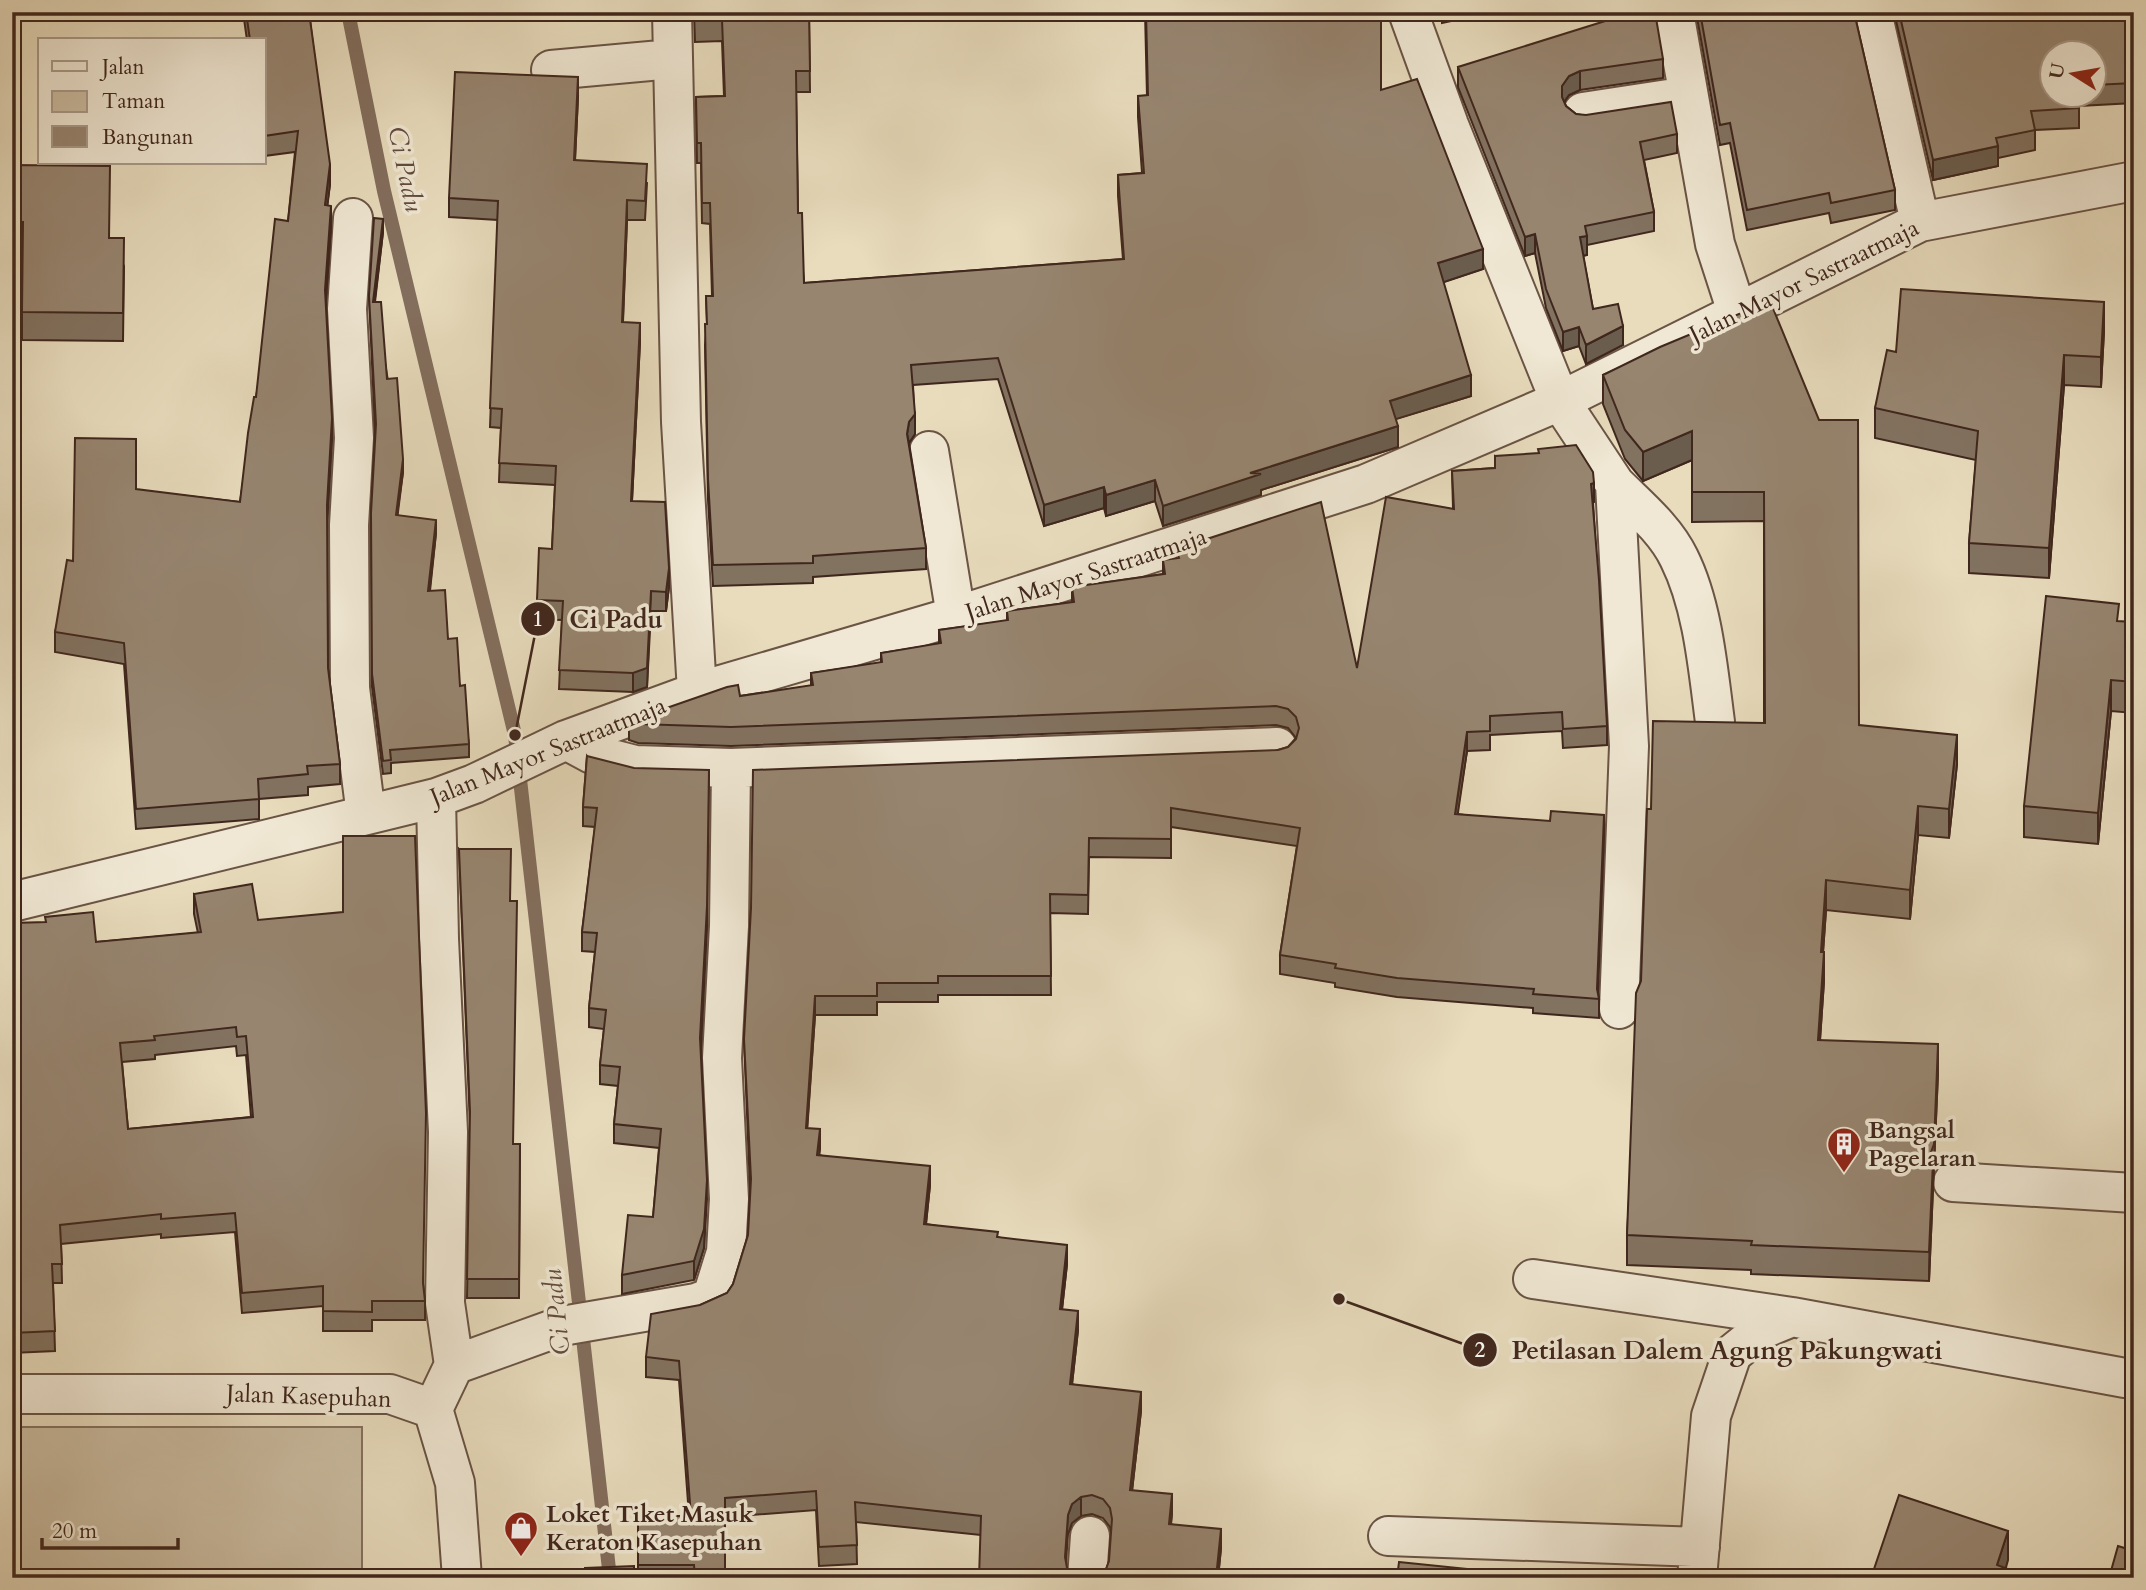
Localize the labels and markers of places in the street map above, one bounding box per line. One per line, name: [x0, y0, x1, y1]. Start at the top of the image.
callout: Ci Padu: [520, 595, 677, 642]
place label: Bangsal Pagelaran: [1868, 1114, 1977, 1175]
building icon: Bangsal Pagelaran: [1825, 1125, 1863, 1174]
callout: Petilasan Dalem Agung Pakungwati: [1463, 1326, 1957, 1373]
place label: Loket Tiket Masuk Keraton Kasepuhan: [546, 1498, 762, 1559]
shop icon: Loket Tiket Masuk Keraton Kasepuhan: [502, 1509, 540, 1558]

